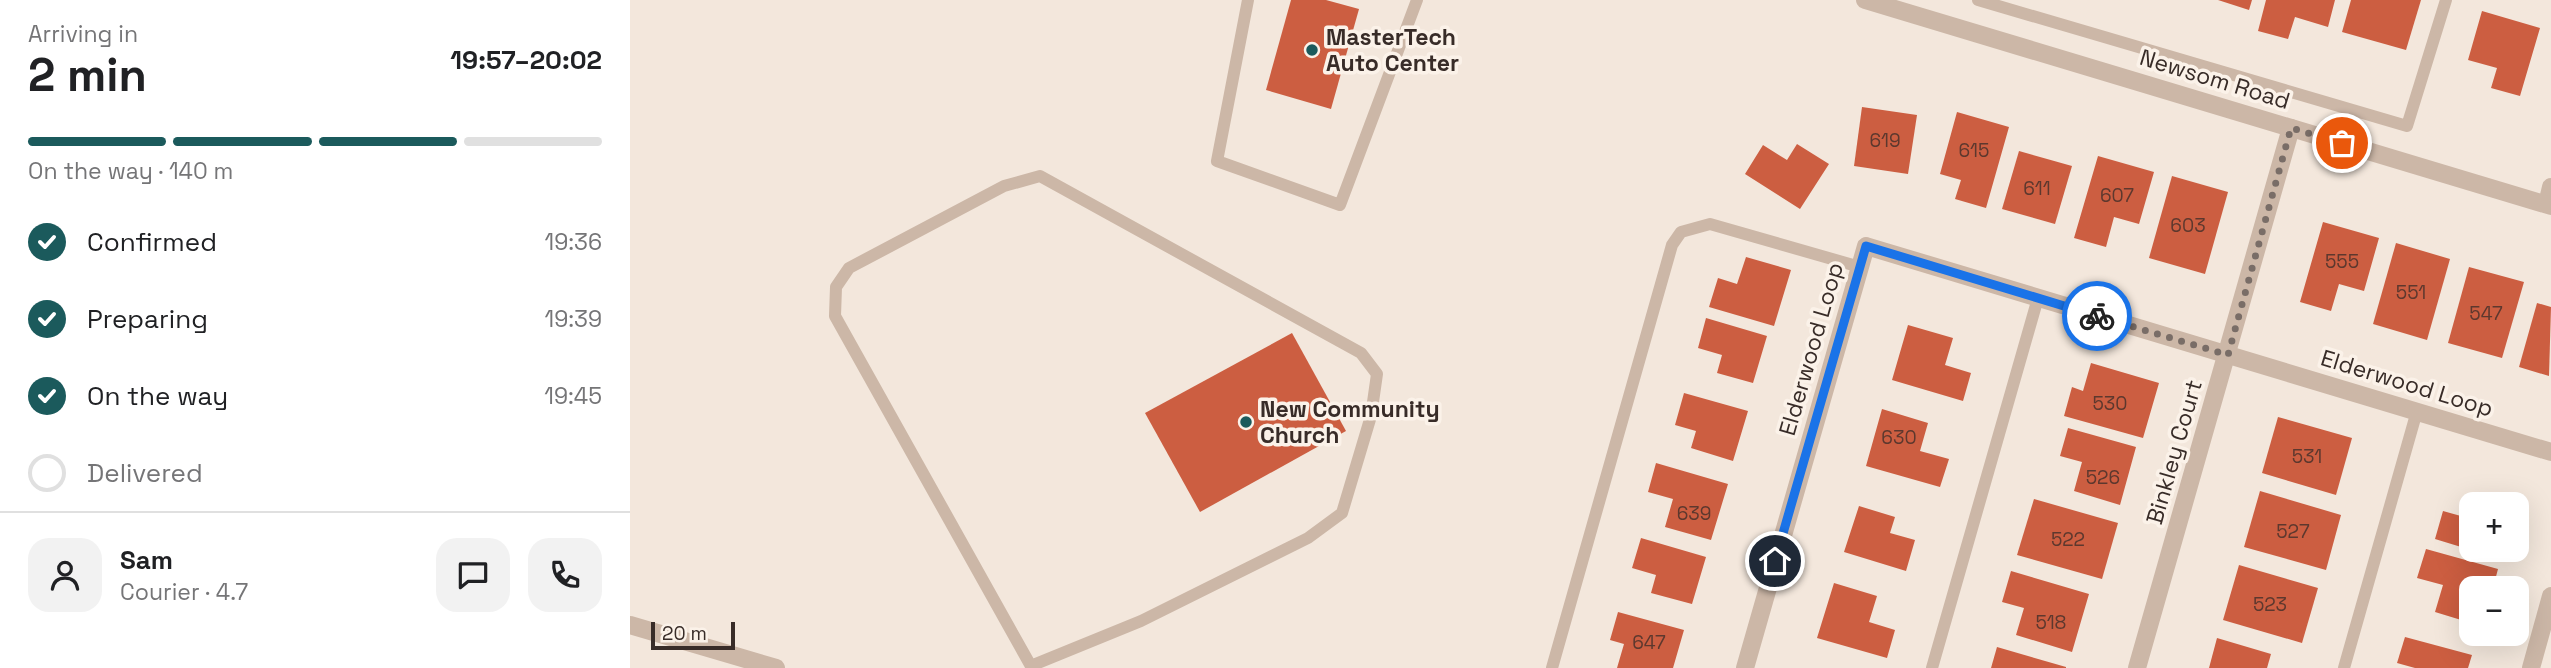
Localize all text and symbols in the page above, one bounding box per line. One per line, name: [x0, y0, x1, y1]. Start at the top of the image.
text: Arriving in: [28, 19, 138, 49]
place label: MasterTech Auto Center: [1326, 22, 1459, 78]
marker: MasterTech Auto Center: [1304, 42, 1320, 58]
street label: Newsom Road: [2136, 42, 2294, 116]
text: 19:57–20:02: [450, 43, 602, 77]
text: 2 min: [28, 46, 147, 104]
pin: [2312, 113, 2372, 173]
icon: bag: [2323, 124, 2361, 162]
house number: 619: [1869, 128, 1901, 153]
house number: 615: [1959, 138, 1989, 163]
text: On the way · 140 m: [28, 156, 233, 186]
house number: 611: [2023, 176, 2051, 201]
house number: 607: [2100, 183, 2134, 208]
house number: 603: [2170, 213, 2206, 238]
icon: check: [28, 223, 66, 261]
text: Confirmed: [87, 225, 217, 259]
text: 19:36: [545, 227, 602, 257]
house number: 555: [2325, 249, 2359, 274]
street label: Elderwood Loop: [1772, 259, 1850, 439]
house number: 551: [2396, 280, 2426, 305]
courier: [2062, 281, 2132, 351]
icon: bike: [2078, 297, 2116, 335]
icon: check: [28, 300, 66, 338]
house number: 547: [2469, 301, 2503, 326]
text: Preparing: [87, 302, 208, 336]
text: 19:39: [545, 304, 602, 334]
street label: Elderwood Loop: [2317, 343, 2497, 423]
street label: Binkley Court: [2139, 376, 2209, 528]
icon: check: [28, 377, 66, 415]
text: On the way: [87, 379, 228, 413]
text: 19:45: [544, 381, 602, 411]
house number: 530: [2092, 391, 2128, 416]
place label: New Community Church: [1260, 394, 1440, 450]
marker: New Community Church: [1238, 414, 1254, 430]
house number: 630: [1881, 425, 1917, 450]
house number: 531: [2292, 444, 2322, 469]
text: Delivered: [87, 456, 203, 490]
house number: 526: [2086, 465, 2120, 490]
map controls: [2459, 492, 2529, 646]
button: +: [2459, 492, 2529, 562]
house number: 639: [1677, 501, 1711, 526]
house number: 527: [2276, 519, 2310, 544]
house number: 522: [2051, 527, 2085, 552]
pin: [1745, 531, 1805, 591]
button: person: [28, 538, 102, 612]
button: chat: [436, 538, 510, 612]
button: phone: [528, 538, 602, 612]
icon: home: [1756, 542, 1794, 580]
text: Sam: [120, 543, 173, 577]
button: −: [2459, 576, 2529, 646]
text: Courier · 4.7: [120, 577, 248, 607]
house number: 523: [2253, 592, 2287, 617]
house number: 518: [2036, 610, 2066, 635]
scale bar: [651, 619, 735, 651]
text: 20 m: [662, 621, 707, 646]
house number: 647: [1632, 630, 1666, 655]

